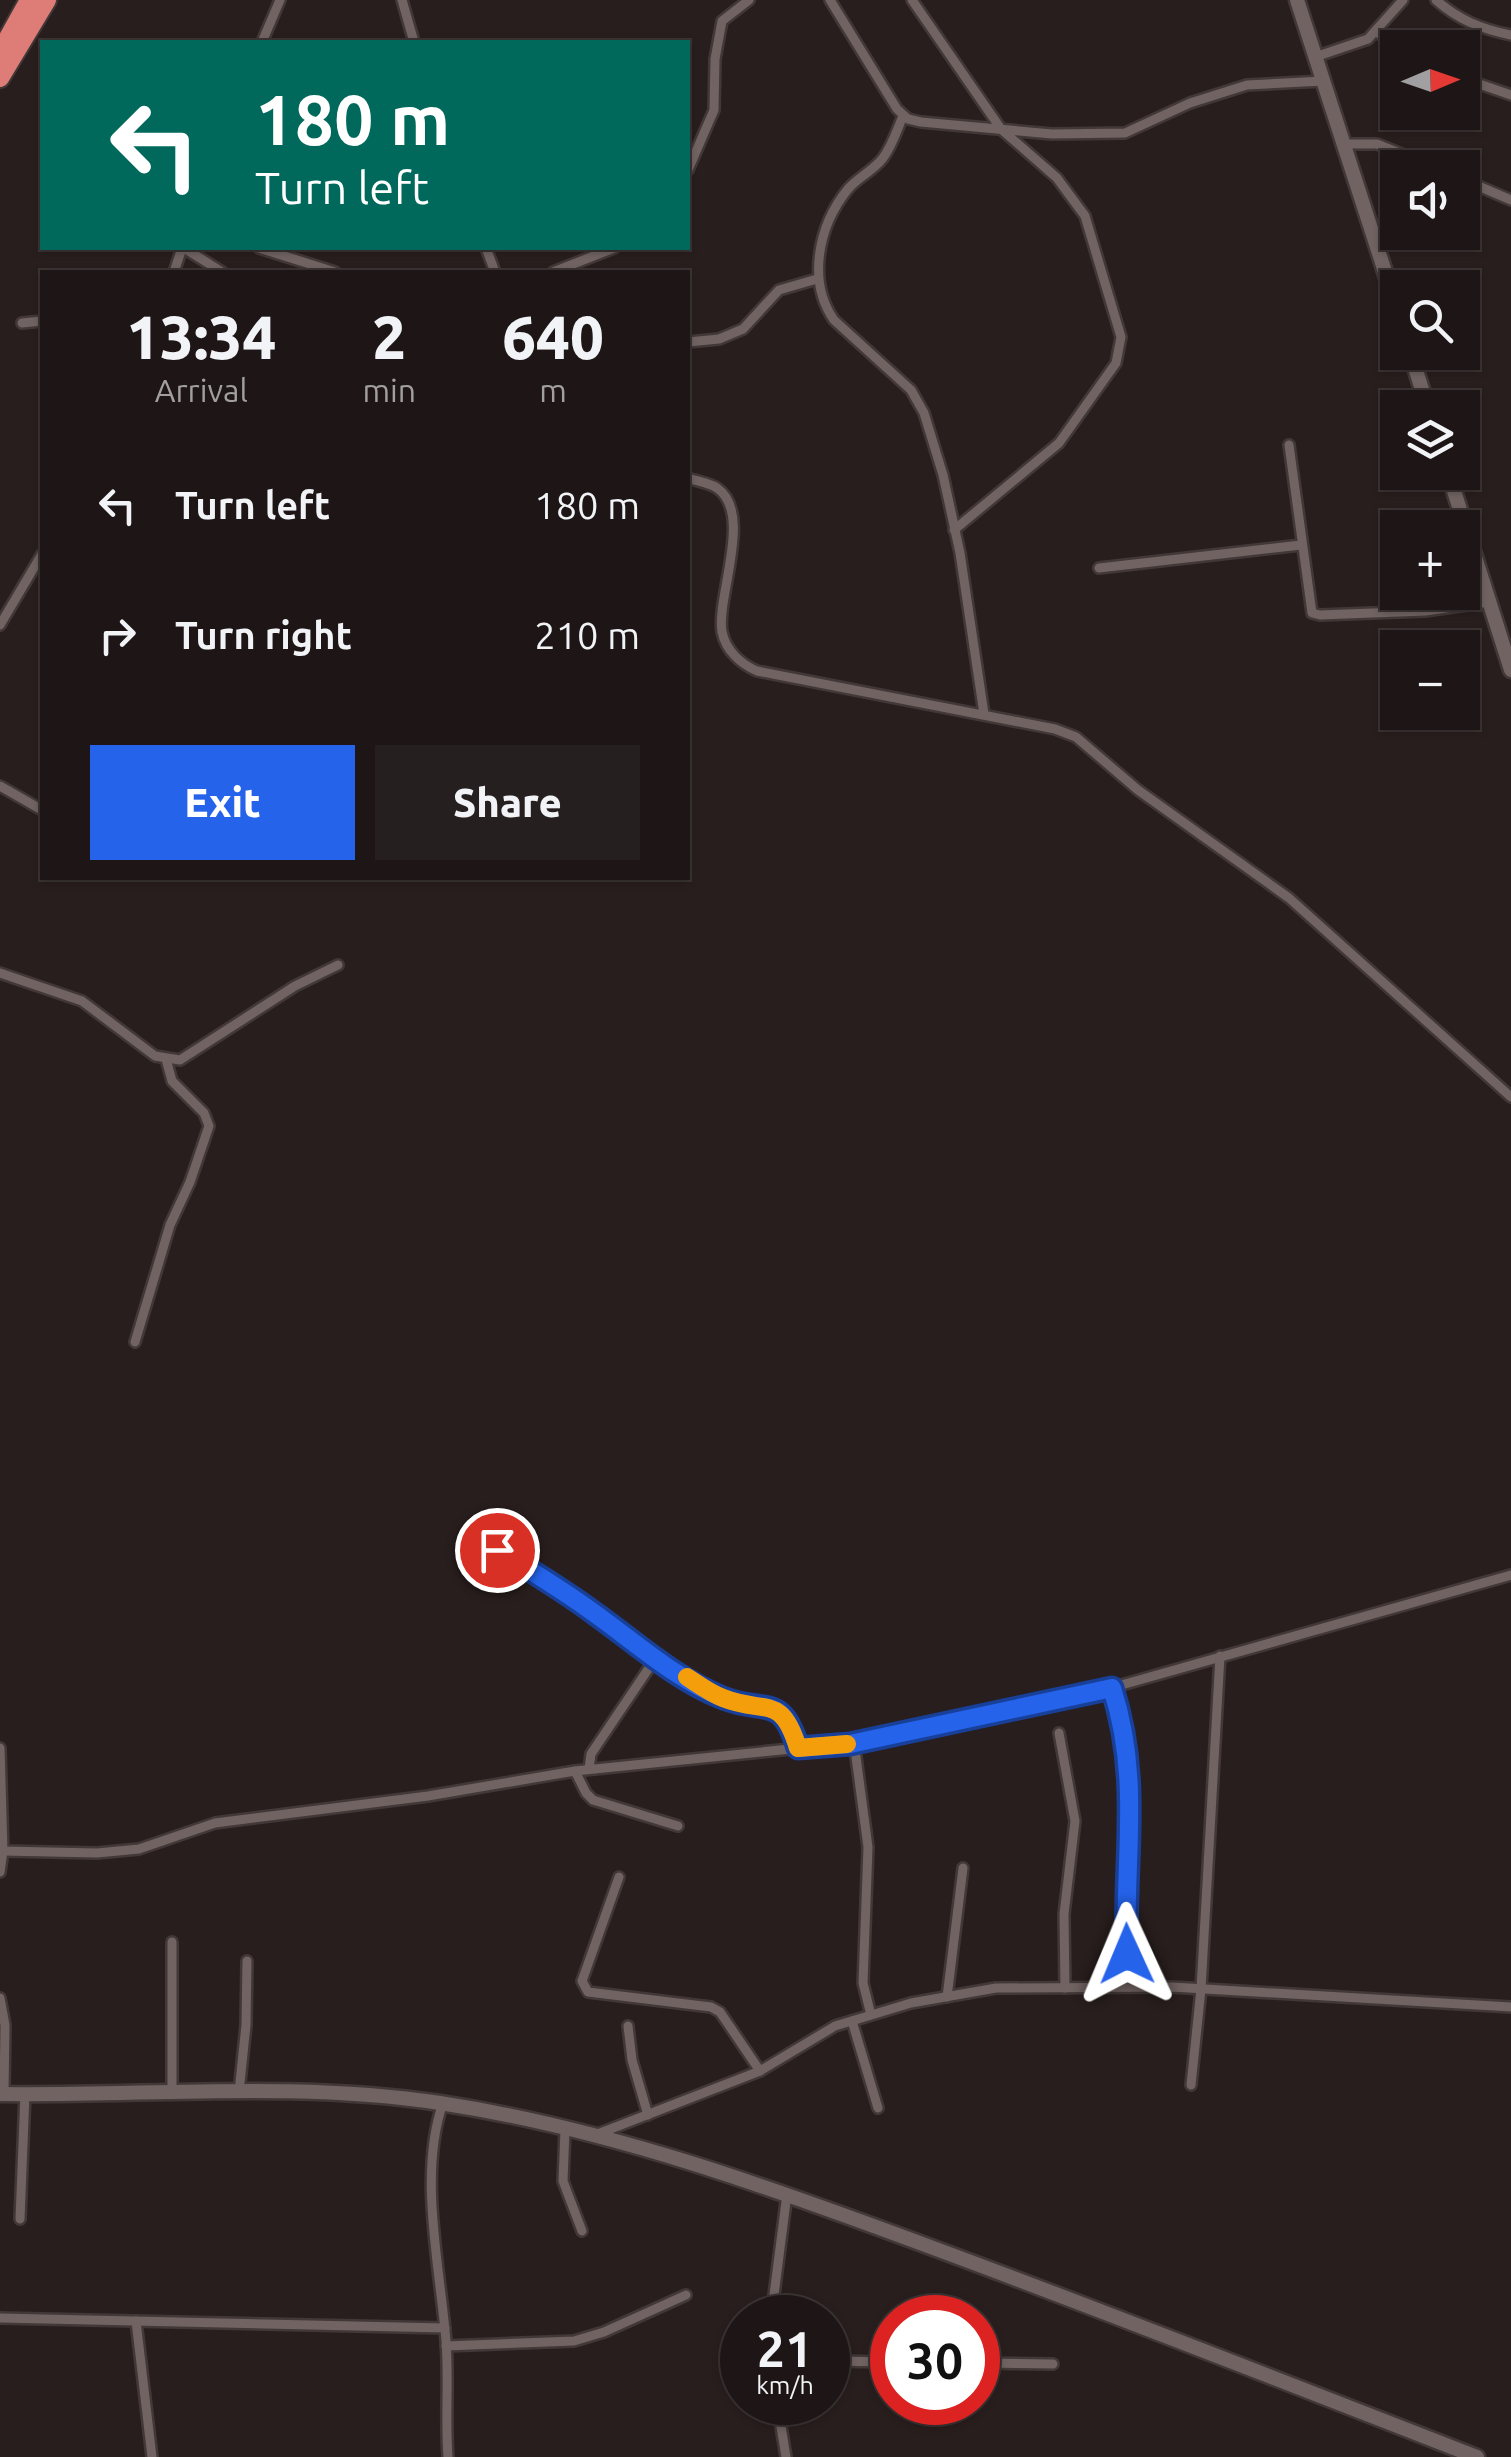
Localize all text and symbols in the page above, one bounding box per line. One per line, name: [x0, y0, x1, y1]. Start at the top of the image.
north arrow: [1380, 30, 1480, 130]
map controls: [1380, 30, 1480, 730]
icon: left: [90, 80, 220, 210]
text: 180 m: [255, 80, 450, 158]
button: sound: [1380, 150, 1480, 250]
text: Turn left: [255, 162, 429, 213]
button: search: [1380, 270, 1480, 370]
text: 13:34: [126, 303, 276, 370]
text: 2: [372, 303, 406, 370]
text: 640: [502, 303, 604, 370]
text: Arrival: [155, 372, 248, 408]
text: min: [362, 372, 416, 408]
text: m: [539, 372, 567, 408]
button: layers: [1380, 390, 1480, 490]
icon: left: [90, 478, 145, 533]
text: Turn left: [175, 484, 330, 526]
text: 180 m: [534, 484, 640, 526]
button: +: [1380, 510, 1480, 610]
icon: right: [90, 608, 145, 663]
text: Turn right: [175, 614, 352, 656]
text: 210 m: [534, 614, 640, 656]
button: −: [1380, 630, 1480, 730]
button: Exit: [90, 745, 355, 860]
button: Share: [375, 745, 640, 860]
pin: [455, 1508, 540, 1593]
icon: arrive: [470, 1523, 525, 1578]
position arrow: [1075, 1902, 1179, 2006]
speed limit sign: 30: [870, 2295, 1000, 2425]
text: 21: [757, 2320, 813, 2376]
text: km/h: [756, 2371, 814, 2399]

